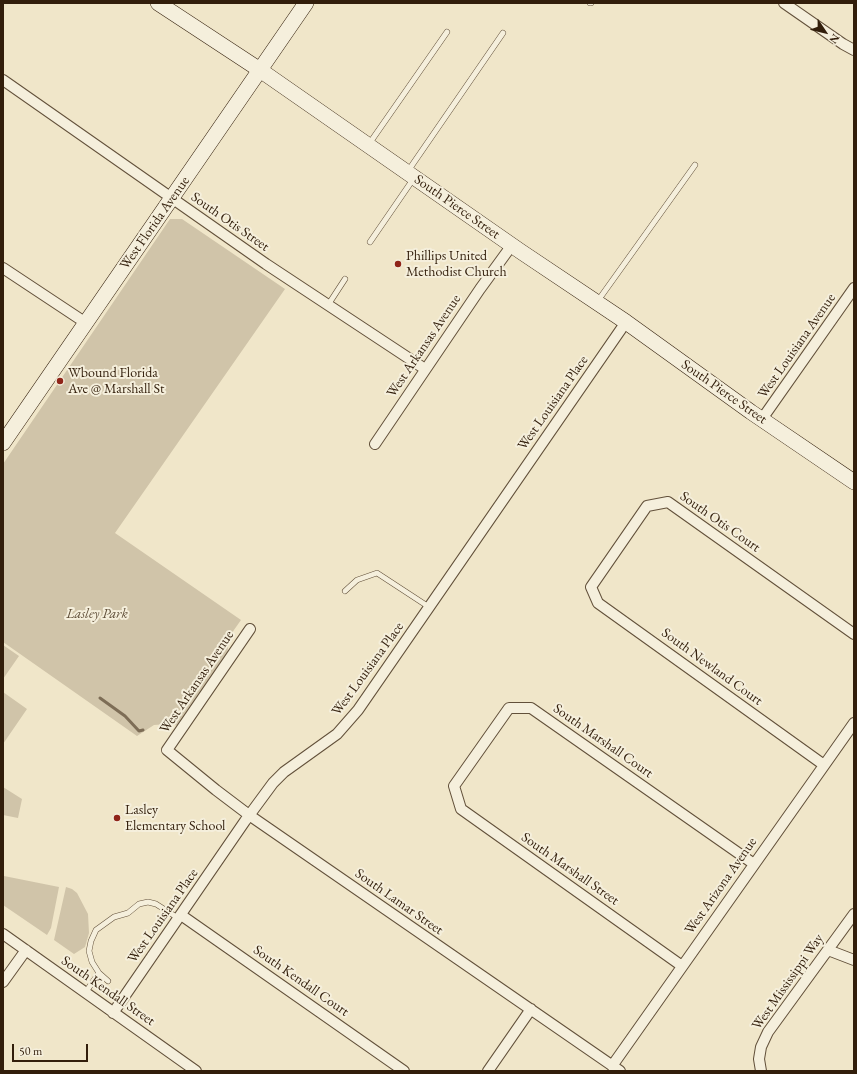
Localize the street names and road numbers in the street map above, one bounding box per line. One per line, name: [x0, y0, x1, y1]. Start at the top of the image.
street label: South Pierce Street: [411, 171, 503, 243]
street label: West Florida Avenue: [117, 173, 193, 273]
street label: South Otis Street: [188, 189, 272, 255]
street label: West Louisiana Avenue: [755, 290, 839, 402]
street label: West Arkansas Avenue: [383, 292, 465, 400]
street label: West Louisiana Place: [514, 353, 592, 453]
street label: South Pierce Street: [678, 356, 770, 428]
street label: South Otis Court: [677, 488, 763, 556]
street label: West Louisiana Place: [328, 619, 408, 719]
street label: South Newland Court: [658, 625, 766, 709]
street label: West Arkansas Avenue: [156, 628, 238, 736]
street label: South Marshall Court: [550, 700, 656, 782]
street label: South Marshall Street: [518, 829, 622, 909]
street label: West Arizona Avenue: [681, 834, 761, 938]
street label: South Lamar Street: [352, 865, 446, 939]
street label: West Louisiana Place: [124, 866, 202, 966]
street label: West Mississippi Way: [749, 931, 827, 1033]
street label: South Kendall Court: [250, 942, 352, 1020]
street label: South Kendall Street: [58, 952, 158, 1030]

